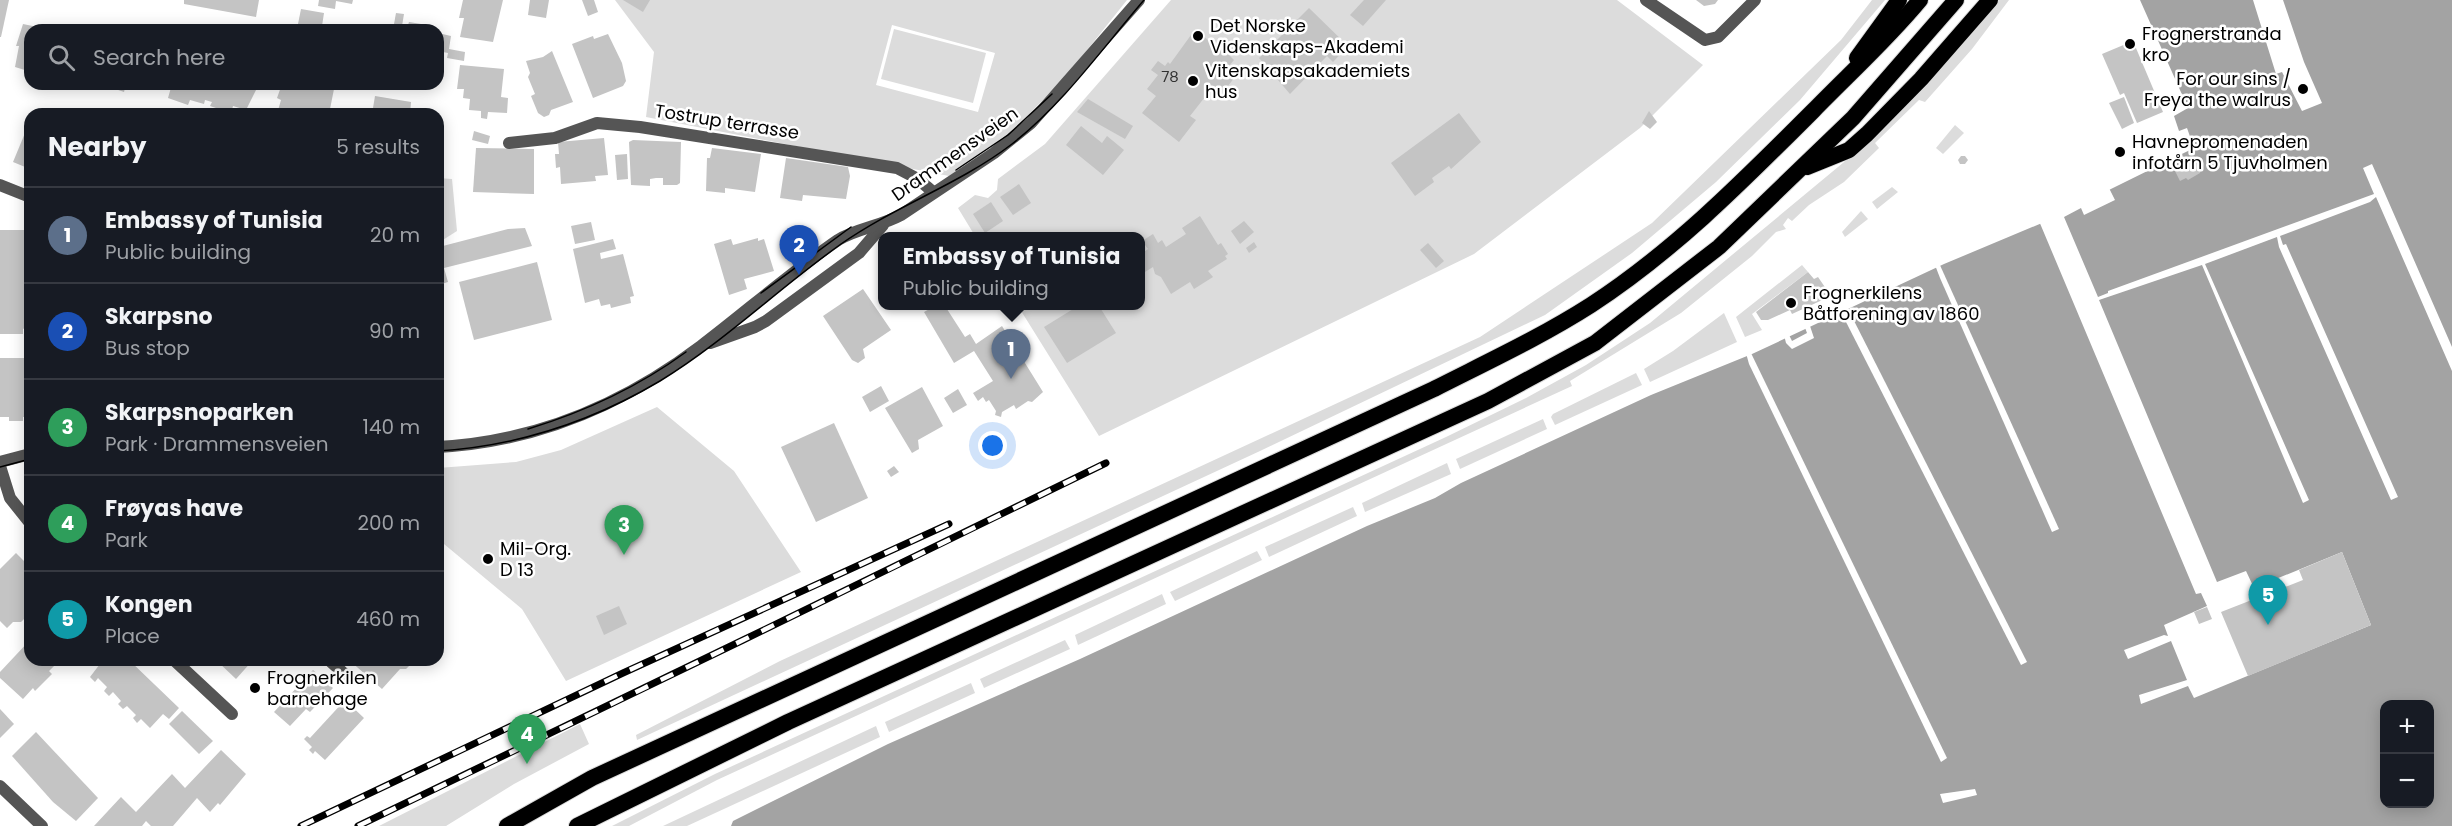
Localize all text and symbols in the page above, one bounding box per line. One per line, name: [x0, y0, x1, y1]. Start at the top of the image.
place label: Det Norske Videnskaps-Akademi: [1210, 13, 1404, 59]
place label: Frognerstranda kro: [2142, 21, 2282, 67]
search box: [24, 24, 444, 90]
marker: Det Norske Videnskaps-Akademi: [1191, 29, 1205, 43]
marker: Frognerstranda kro: [2123, 37, 2137, 51]
icon: search: [45, 41, 78, 74]
text: Search here: [93, 42, 226, 73]
place label: Vitenskapsakademiets hus: [1205, 58, 1410, 104]
house number: 78: [1161, 66, 1179, 87]
place label: For our sins / Freya the walrus: [2144, 66, 2291, 112]
marker: Vitenskapsakademiets hus: [1186, 74, 1200, 88]
marker: For our sins / Freya the walrus: [2296, 82, 2310, 96]
street label: Tostrup terrasse: [653, 98, 801, 145]
street label: Drammensveien: [886, 101, 1023, 207]
text: Nearby: [48, 129, 146, 165]
place label: Havnepromenaden infotårn 5 Tjuvholmen: [2132, 129, 2328, 175]
text: 5 results: [336, 133, 420, 161]
marker: Havnepromenaden infotårn 5 Tjuvholmen: [2113, 145, 2127, 159]
text: Embassy of Tunisia: [105, 205, 323, 236]
text: 1: [64, 221, 71, 249]
text: 20 m: [370, 221, 420, 249]
pin: 2: [780, 226, 818, 275]
popup: [878, 232, 1145, 310]
text: Public building: [105, 238, 251, 266]
text: Embassy of Tunisia: [903, 241, 1120, 272]
text: Public building: [903, 274, 1049, 302]
place label: Frognerkilens Båtforening av 1860: [1803, 280, 1979, 326]
marker: Frognerkilens Båtforening av 1860: [1784, 296, 1798, 310]
text: Skarpsno: [105, 301, 213, 332]
text: 2: [62, 317, 73, 345]
text: 90 m: [369, 317, 420, 345]
pin: 1: [992, 330, 1030, 379]
text: Bus stop: [105, 334, 190, 362]
text: Skarpsnoparken: [105, 397, 294, 428]
text: 3: [61, 413, 74, 441]
text: 140 m: [363, 413, 420, 441]
text: Park · Drammensveien: [105, 430, 328, 458]
your location: [978, 431, 1007, 460]
text: Frøyas have: [105, 493, 243, 524]
pin: 3: [604, 506, 644, 555]
text: 4: [61, 509, 74, 537]
text: 200 m: [357, 509, 420, 537]
text: Park: [105, 526, 148, 554]
place label: Mil-Org. D 13: [500, 536, 571, 582]
marker: Mil-Org. D 13: [481, 552, 495, 566]
pin: 5: [2248, 576, 2288, 625]
text: Kongen: [105, 589, 193, 620]
text: 5: [61, 605, 74, 633]
text: 460 m: [356, 605, 420, 633]
text: Place: [105, 622, 160, 650]
place label: Frognerkilen barnehage: [267, 665, 377, 711]
marker: Frognerkilen barnehage: [248, 681, 262, 695]
map controls: [2380, 700, 2434, 808]
button: +: [2380, 700, 2434, 754]
pin: 4: [508, 714, 546, 764]
button: −: [2380, 754, 2434, 808]

